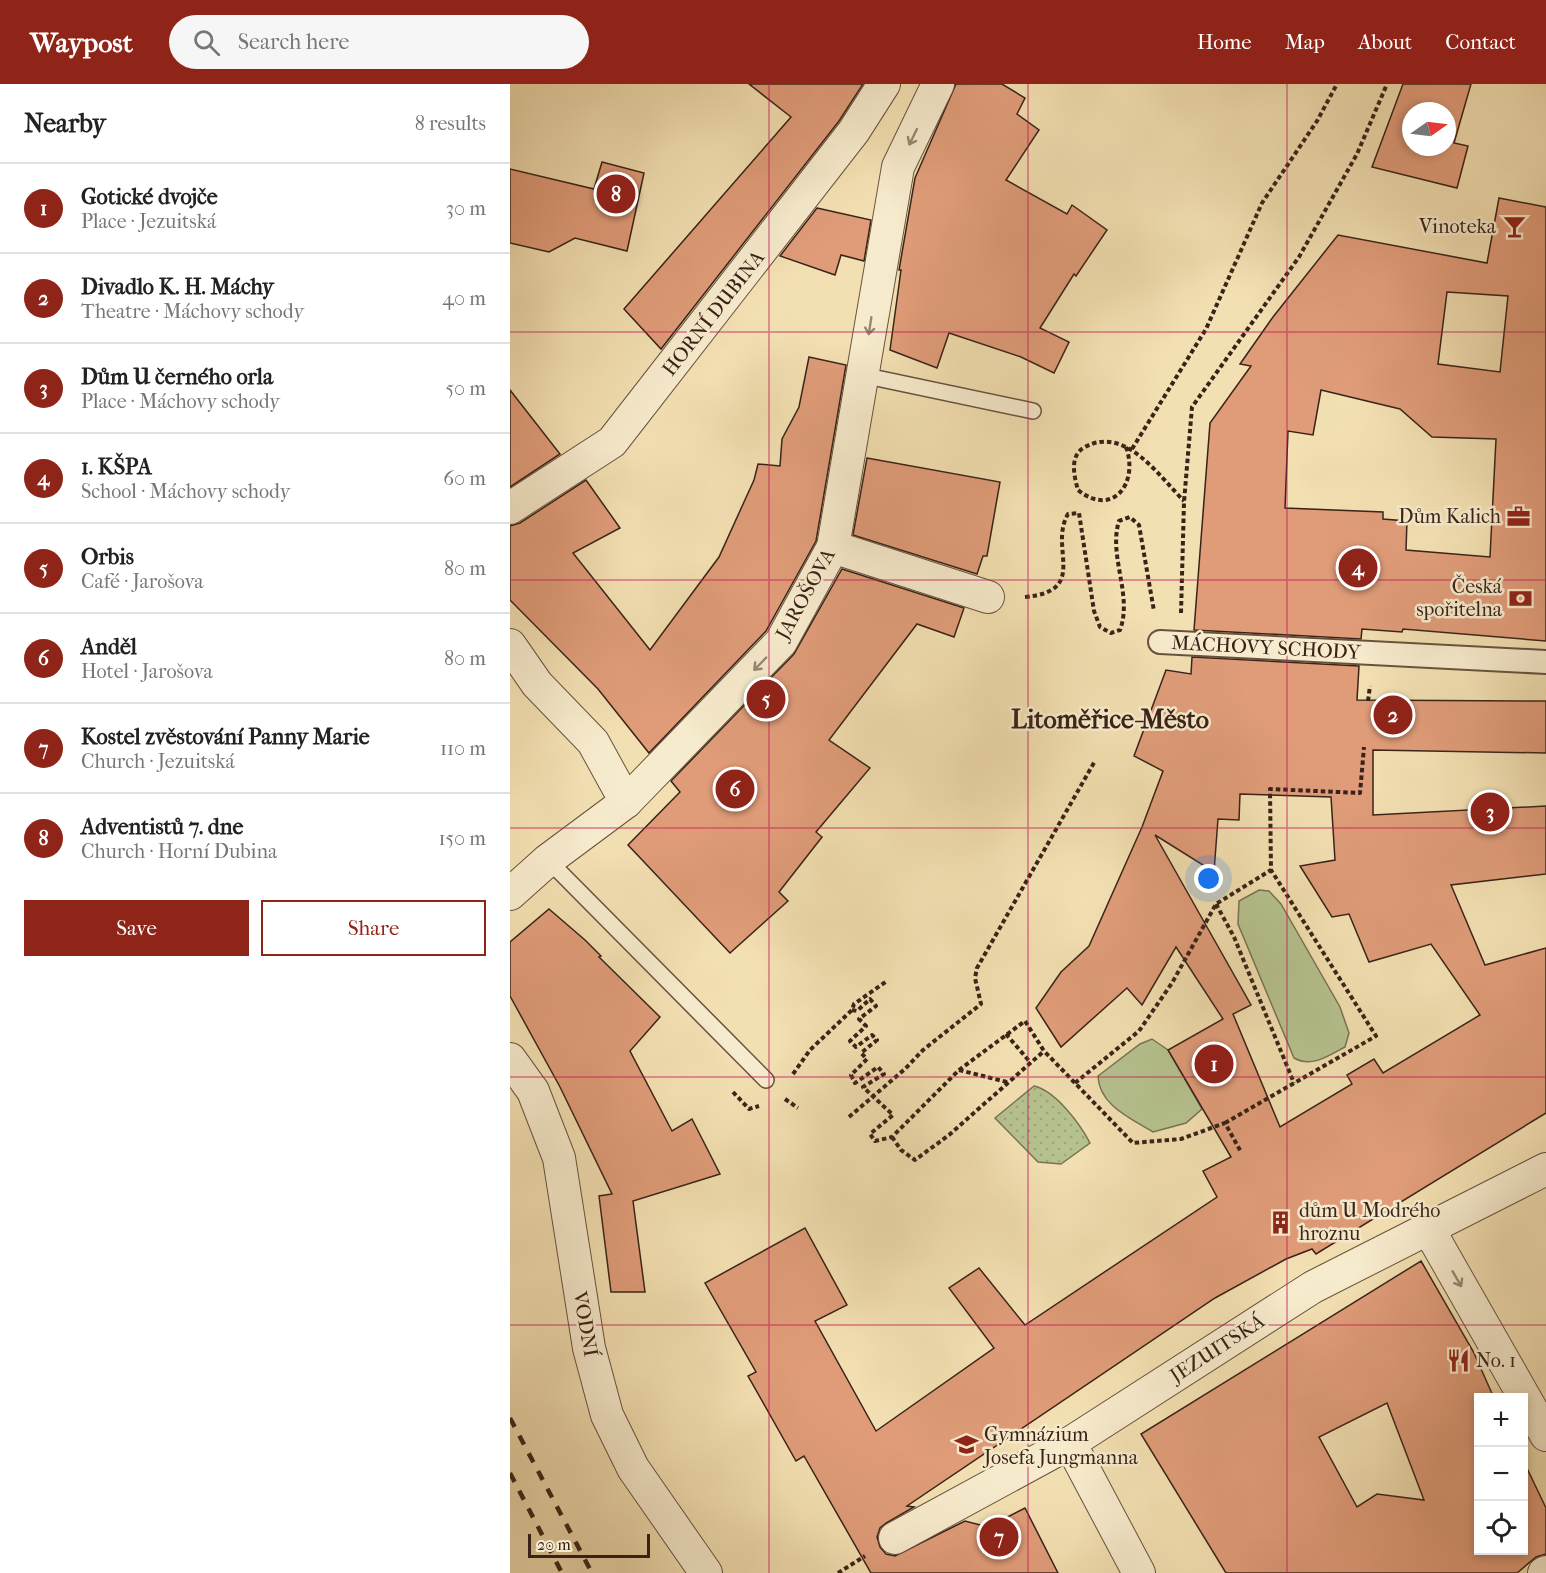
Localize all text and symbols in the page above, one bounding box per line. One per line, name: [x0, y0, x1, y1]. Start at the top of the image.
search box: [169, 15, 589, 69]
text: Waypost: [30, 26, 133, 59]
icon: search: [190, 26, 223, 59]
text: Search here: [238, 29, 349, 55]
text: Home: [1197, 30, 1252, 54]
text: Map: [1285, 30, 1325, 54]
text: About: [1358, 30, 1412, 54]
text: Contact: [1445, 30, 1516, 54]
north arrow: [1402, 102, 1456, 156]
text: Nearby: [24, 108, 106, 139]
text: 8 results: [415, 112, 486, 135]
one-way arrow: [906, 127, 918, 145]
pin: 8: [596, 172, 636, 216]
text: Gotické dvojče: [81, 184, 218, 210]
text: 1: [40, 197, 47, 220]
text: 30 m: [446, 197, 486, 220]
text: Place · Jezuitská: [81, 210, 216, 233]
bar icon: Vinoteka: [1501, 213, 1527, 239]
place label: Vinoteka: [1418, 215, 1497, 238]
street label: HORNÍ DUBINA: [657, 245, 770, 380]
text: Divadlo K. H. Máchy: [81, 274, 274, 300]
text: 2: [38, 287, 49, 310]
text: 40 m: [442, 287, 486, 310]
text: Theatre · Máchovy schody: [81, 300, 304, 323]
one-way arrow: [864, 316, 875, 335]
text: Dům U černého orla: [81, 364, 273, 390]
text: 3: [39, 377, 48, 400]
text: 50 m: [445, 377, 486, 400]
text: Place · Máchovy schody: [81, 390, 280, 413]
text: 1. KŠPA: [81, 454, 152, 480]
text: 4: [38, 467, 49, 490]
text: 60 m: [443, 467, 486, 490]
text: School · Máchovy schody: [81, 480, 290, 503]
office icon: Dům Kalich: [1506, 503, 1532, 529]
place label: Dům Kalich: [1398, 505, 1502, 528]
street label: JAROŠOVA: [769, 543, 840, 646]
text: Orbis: [81, 544, 134, 570]
pin: 4: [1338, 546, 1378, 590]
text: 5: [39, 557, 48, 580]
text: 80 m: [444, 557, 486, 580]
text: Café · Jarošova: [81, 570, 204, 593]
place label: Česká spořitelna: [1416, 574, 1503, 621]
bank icon: Česká spořitelna: [1507, 585, 1533, 611]
street label: MÁCHOVY SCHODY: [1171, 630, 1363, 664]
text: Anděl: [81, 634, 137, 660]
text: 6: [38, 647, 49, 670]
text: 80 m: [444, 647, 486, 670]
one-way arrow: [753, 656, 767, 671]
text: Hotel · Jarošova: [81, 660, 213, 683]
pin: 5: [746, 676, 786, 722]
pin: 2: [1374, 692, 1412, 738]
district label: Litoměřice-Město: [1011, 704, 1209, 735]
text: Kostel zvěstování Panny Marie: [81, 724, 370, 750]
text: 7: [39, 737, 48, 760]
text: 110 m: [440, 737, 486, 760]
text: Church · Jezuitská: [81, 750, 235, 773]
pin: 6: [716, 766, 754, 812]
pin: 3: [1470, 790, 1510, 834]
text: Adventistů 7. dne: [81, 814, 243, 840]
text: 8: [38, 827, 49, 850]
text: 150 m: [438, 827, 486, 850]
text: Church · Horní Dubina: [81, 840, 277, 863]
your location: [1194, 864, 1223, 893]
button: Save: [24, 900, 249, 956]
button: Share: [261, 900, 486, 956]
pin: 1: [1194, 1042, 1234, 1086]
place label: dům U Modrého hroznu: [1299, 1199, 1440, 1245]
building icon: dům U Modrého hroznu: [1268, 1209, 1294, 1235]
one-way arrow: [1452, 1269, 1463, 1287]
street label: VODNÍ: [568, 1288, 604, 1360]
street label: JEZUITSKÁ: [1164, 1308, 1270, 1389]
restaurant icon: No. 1: [1445, 1347, 1471, 1373]
place label: No. 1: [1476, 1349, 1516, 1372]
map controls: [1474, 1393, 1528, 1555]
button: +: [1474, 1393, 1528, 1447]
place label: Gymnázium Josefa Jungmanna: [982, 1423, 1139, 1469]
school or university icon: Gymnázium Josefa Jungmanna: [953, 1432, 979, 1458]
button: −: [1474, 1447, 1528, 1501]
button: locate: [1474, 1501, 1528, 1555]
pin: 7: [980, 1514, 1018, 1560]
scale bar: [528, 1531, 650, 1558]
text: 20 m: [537, 1535, 571, 1554]

